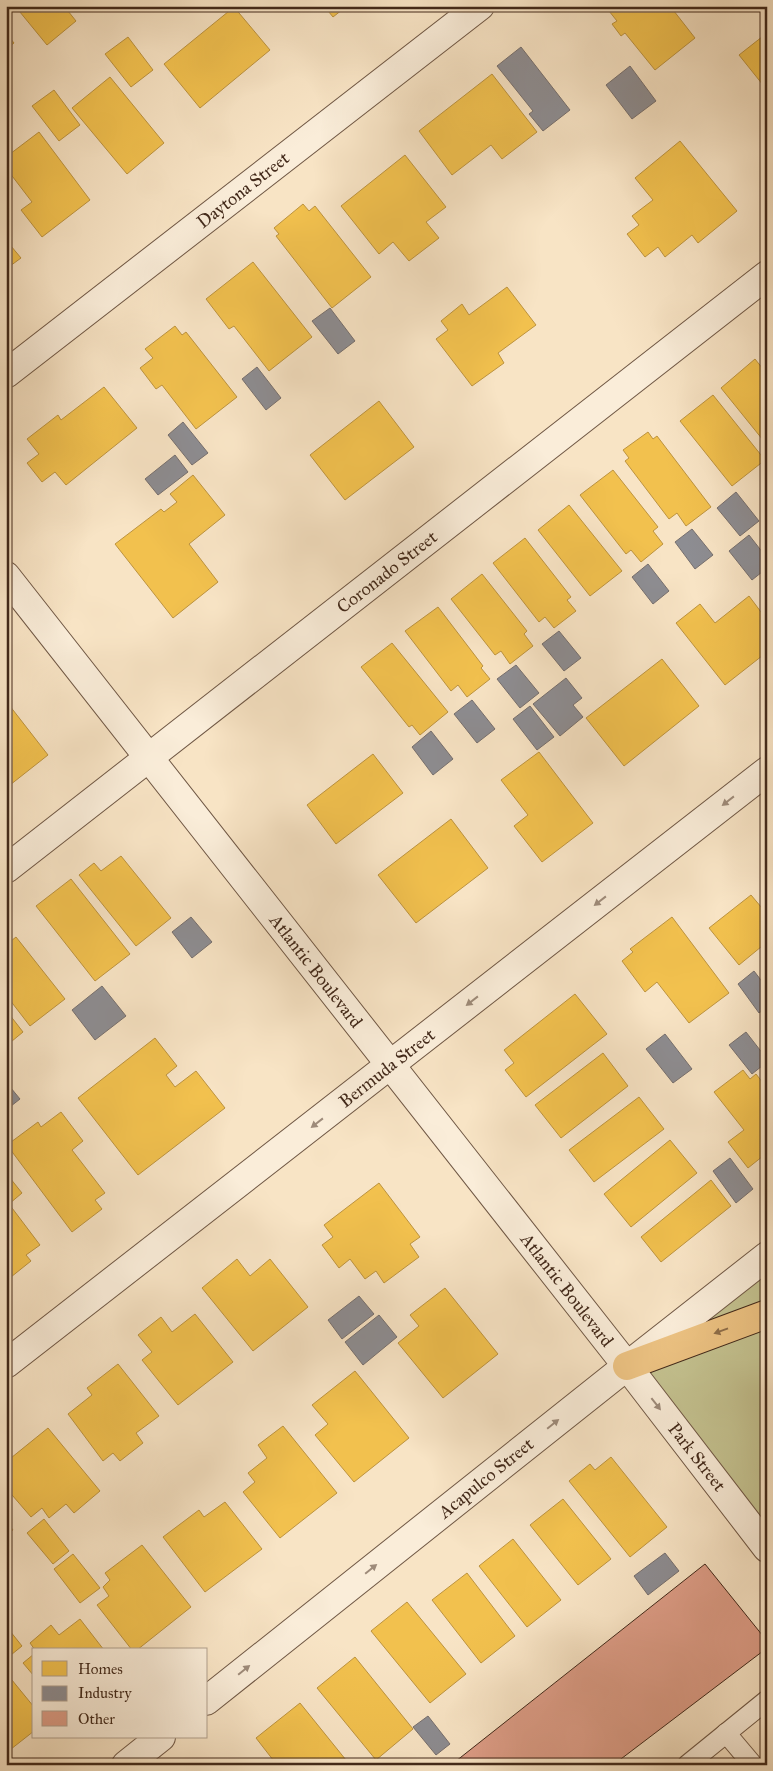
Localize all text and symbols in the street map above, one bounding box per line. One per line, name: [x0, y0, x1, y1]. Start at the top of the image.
street label: Daytona Street: [192, 147, 294, 233]
street label: Coronado Street: [332, 526, 442, 618]
one-way arrow: [722, 796, 735, 807]
one-way arrow: [594, 896, 607, 907]
street label: Atlantic Boulevard: [264, 909, 367, 1032]
one-way arrow: [466, 996, 479, 1007]
street label: Bermuda Street: [335, 1023, 440, 1112]
one-way arrow: [310, 1118, 323, 1128]
street label: Atlantic Boulevard: [515, 1228, 618, 1351]
one-way arrow: [713, 1327, 728, 1335]
one-way arrow: [651, 1397, 662, 1410]
street label: Park Street: [663, 1418, 731, 1496]
one-way arrow: [546, 1419, 559, 1430]
street label: Acapulco Street: [433, 1433, 538, 1524]
one-way arrow: [365, 1564, 378, 1575]
legend: [32, 1648, 208, 1738]
text: Homes: [78, 1660, 123, 1678]
one-way arrow: [238, 1665, 251, 1676]
text: Industry: [78, 1684, 132, 1702]
text: Other: [78, 1710, 115, 1728]

